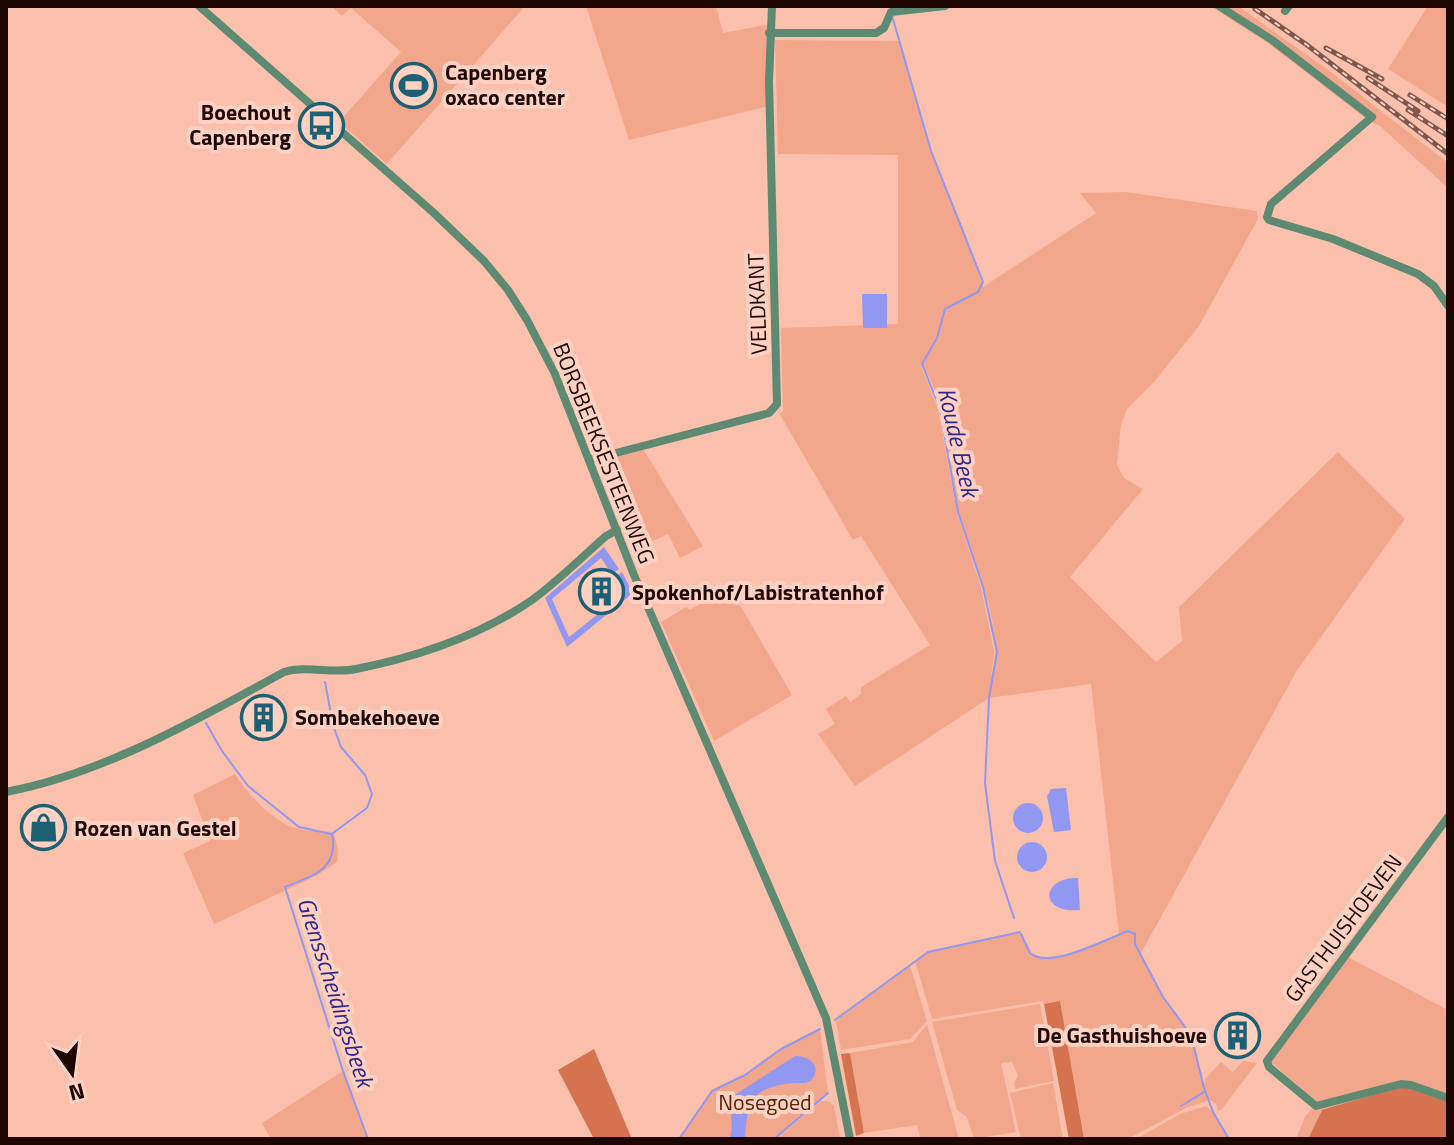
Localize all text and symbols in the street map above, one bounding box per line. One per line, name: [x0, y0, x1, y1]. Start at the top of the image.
place label: Capenberg oxaco center: [445, 55, 565, 114]
sports icon: Capenberg oxaco center: [390, 61, 438, 109]
place label: Boechout Capenberg: [189, 95, 291, 154]
bus stop icon: Boechout Capenberg: [298, 101, 346, 149]
street label: VELDKANT: [738, 252, 776, 355]
street label: BORSBEEKSESTEENWEG: [544, 337, 664, 569]
water label: Koude Beek: [929, 384, 990, 503]
building icon: Spokenhof/Labistratenhof: [577, 568, 625, 616]
place label: Spokenhof/Labistratenhof: [632, 575, 884, 609]
building icon: Sombekehoeve: [240, 693, 288, 741]
place label: Sombekehoeve: [295, 700, 440, 734]
shop icon: Rozen van Gestel: [19, 804, 67, 852]
place label: Rozen van Gestel: [74, 811, 237, 845]
street label: GASTHUISHOEVEN: [1276, 847, 1410, 1009]
water label: Grensscheidingsbeek: [288, 892, 385, 1095]
building icon: De Gasthuishoeve: [1214, 1011, 1262, 1059]
place label: De Gasthuishoeve: [1036, 1018, 1207, 1052]
north arrow: [32, 1033, 112, 1113]
text: N: [65, 1074, 88, 1111]
park label: Nosegoed: [718, 1085, 812, 1119]

